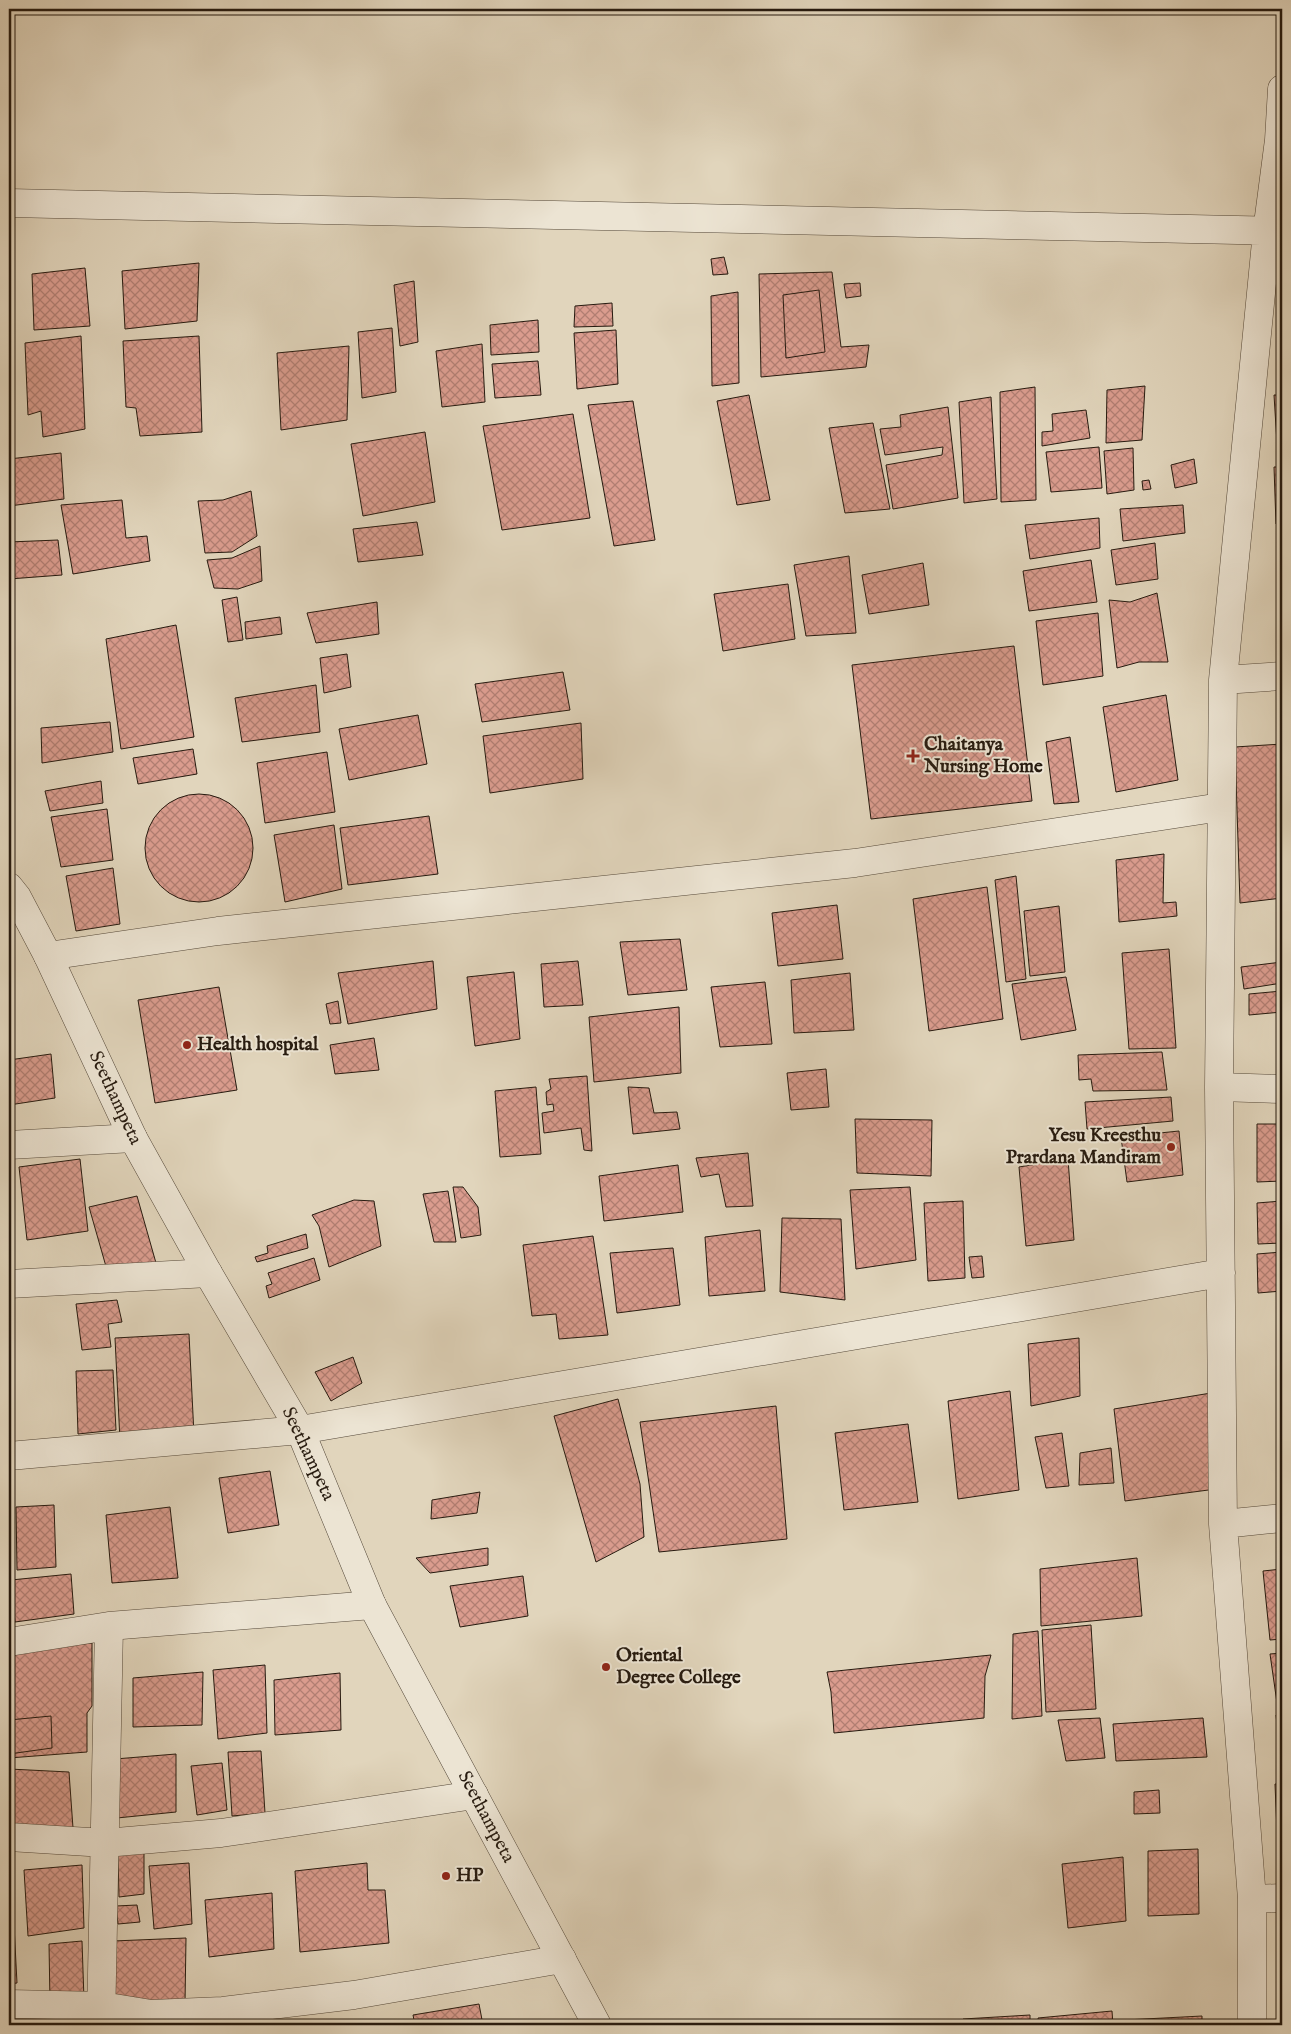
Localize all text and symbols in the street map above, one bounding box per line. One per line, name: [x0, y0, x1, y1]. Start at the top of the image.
place label: Chaitanya Nursing Home: [923, 733, 1043, 779]
marker: Chaitanya Nursing Home: [906, 749, 920, 763]
place label: Health hospital: [197, 1033, 319, 1057]
marker: Health hospital: [181, 1039, 193, 1051]
street label: Seethampeta: [83, 1047, 147, 1149]
place label: Yesu Kreesthu Prardana Mandiram: [1006, 1124, 1161, 1170]
marker: Yesu Kreesthu Prardana Mandiram: [1165, 1141, 1177, 1153]
street label: Seethampeta: [276, 1403, 340, 1505]
place label: Oriental Degree College: [616, 1644, 741, 1690]
marker: Oriental Degree College: [600, 1661, 612, 1673]
street label: Seethampeta: [452, 1767, 521, 1868]
place label: HP: [456, 1864, 483, 1888]
marker: HP: [440, 1870, 452, 1882]

